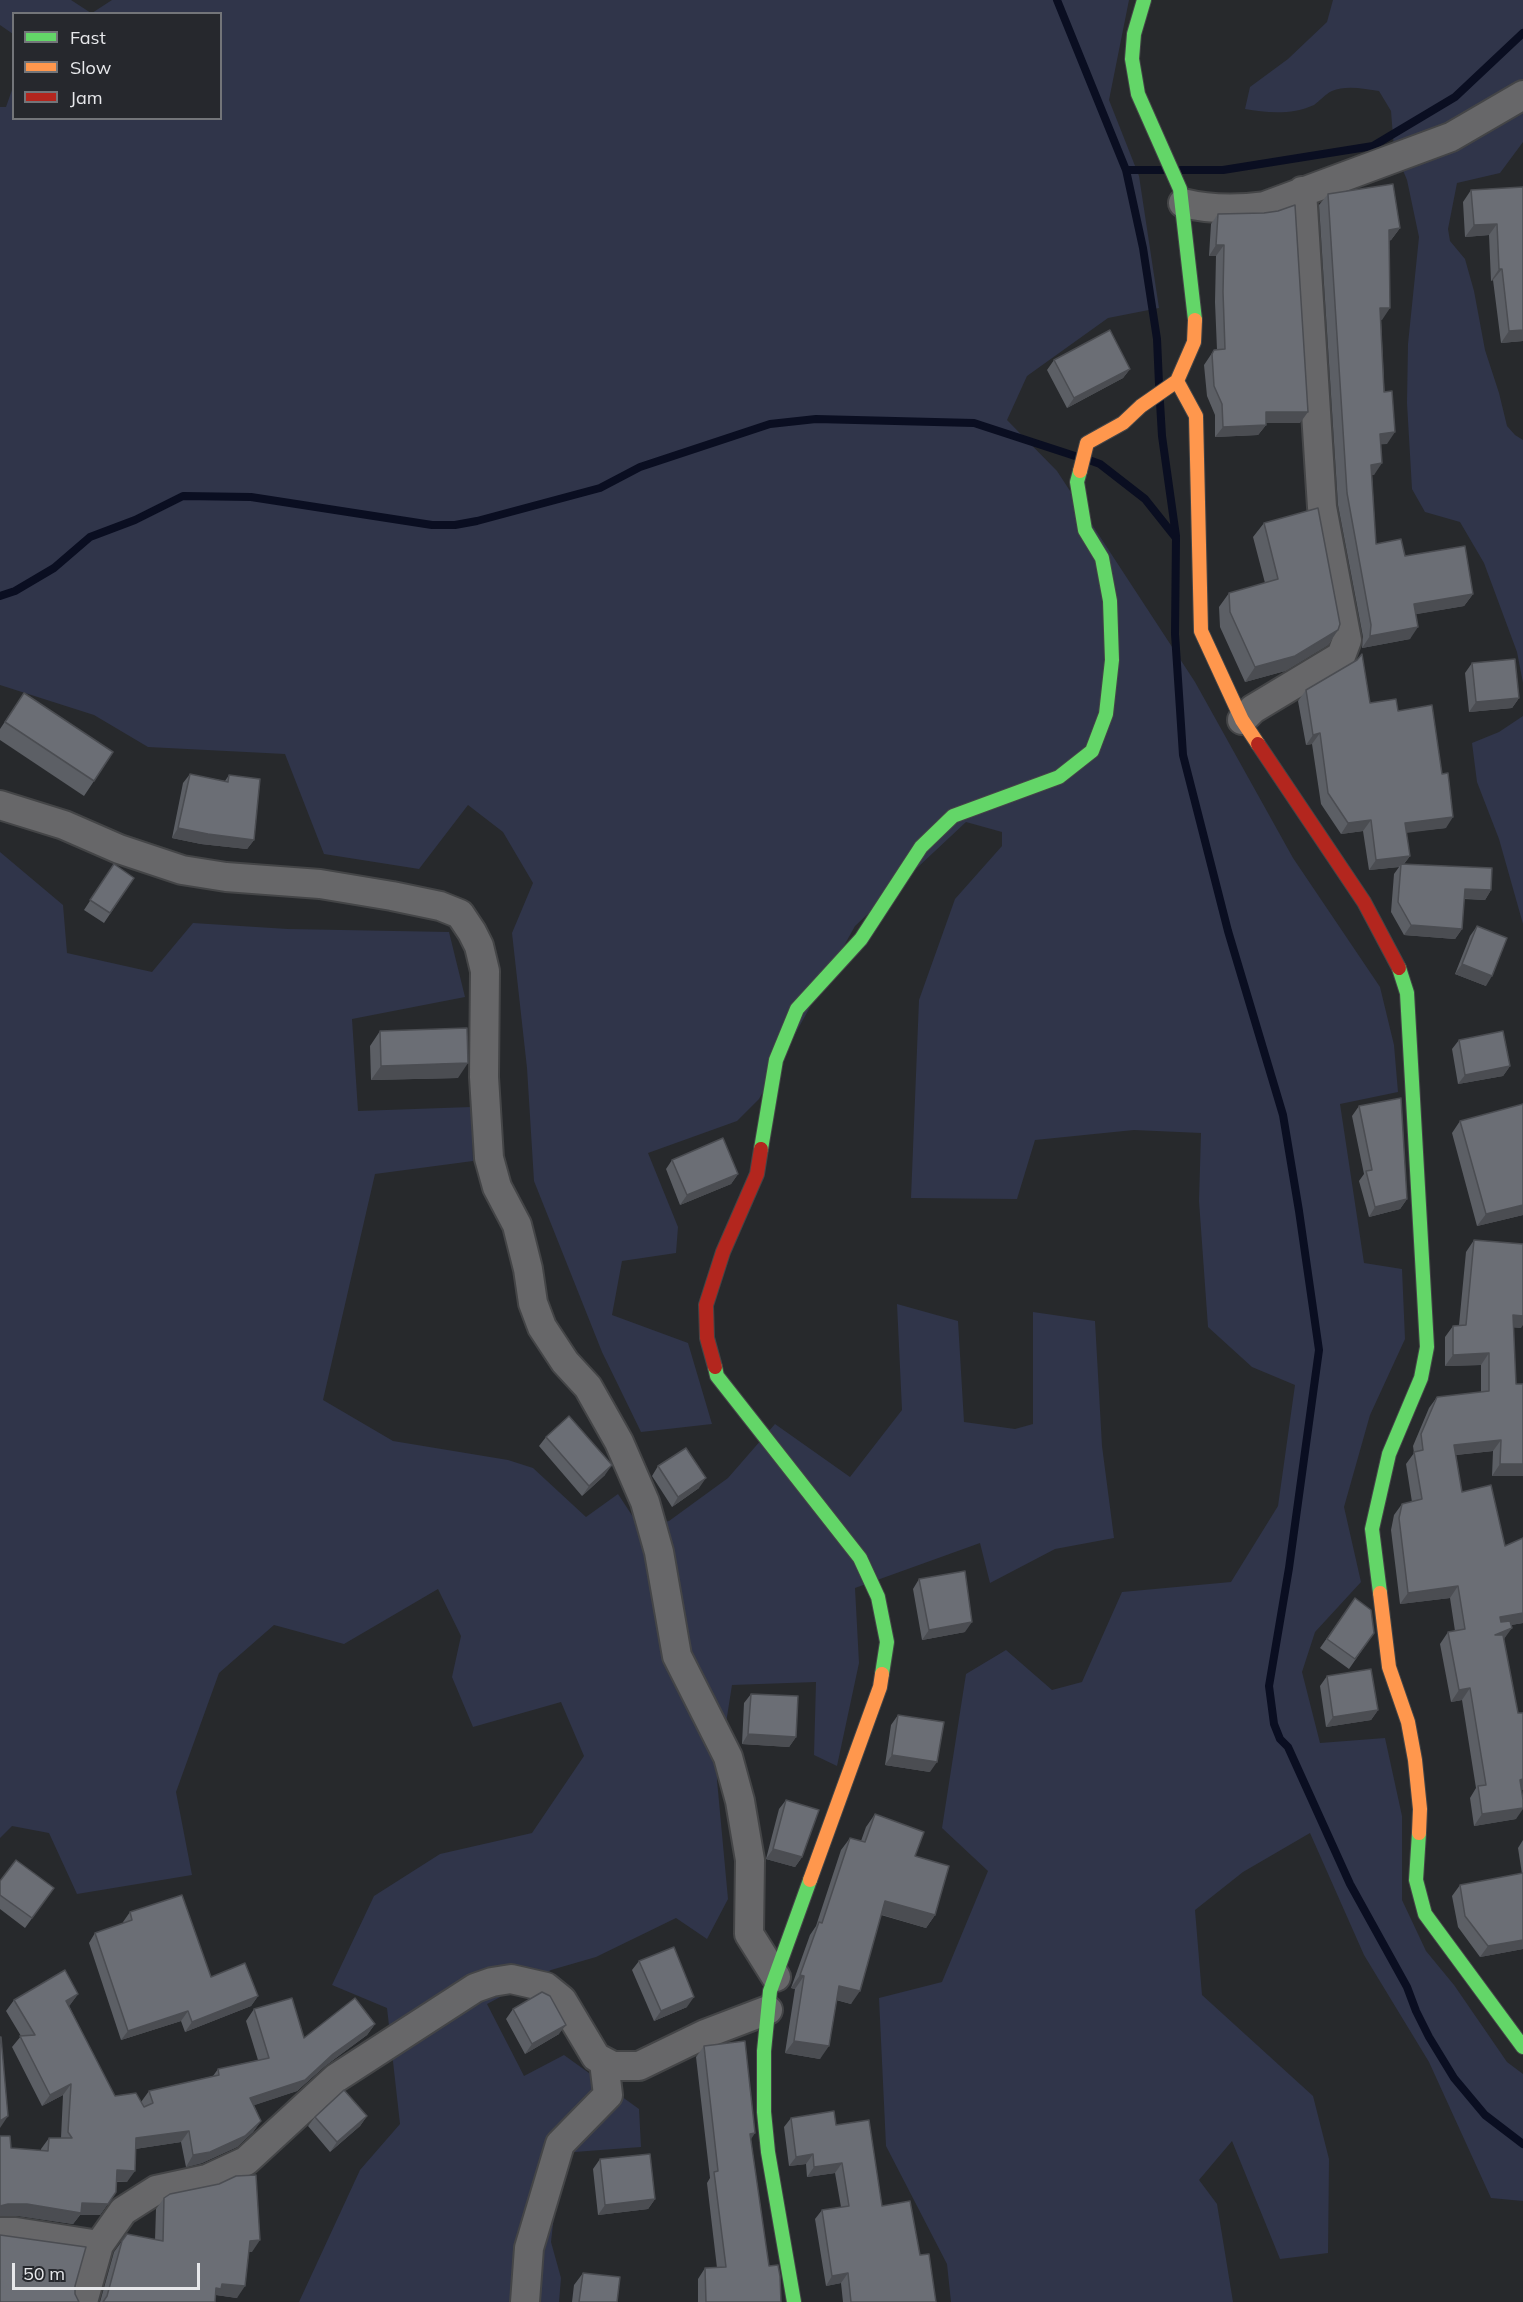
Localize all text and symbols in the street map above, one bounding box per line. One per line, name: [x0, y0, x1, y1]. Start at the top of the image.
legend: [12, 12, 222, 120]
text: Fast: [70, 26, 106, 49]
text: Slow: [70, 56, 111, 79]
text: Jam: [70, 86, 103, 109]
scale bar: [15, 2251, 202, 2289]
text: 50 m: [23, 2262, 65, 2285]

